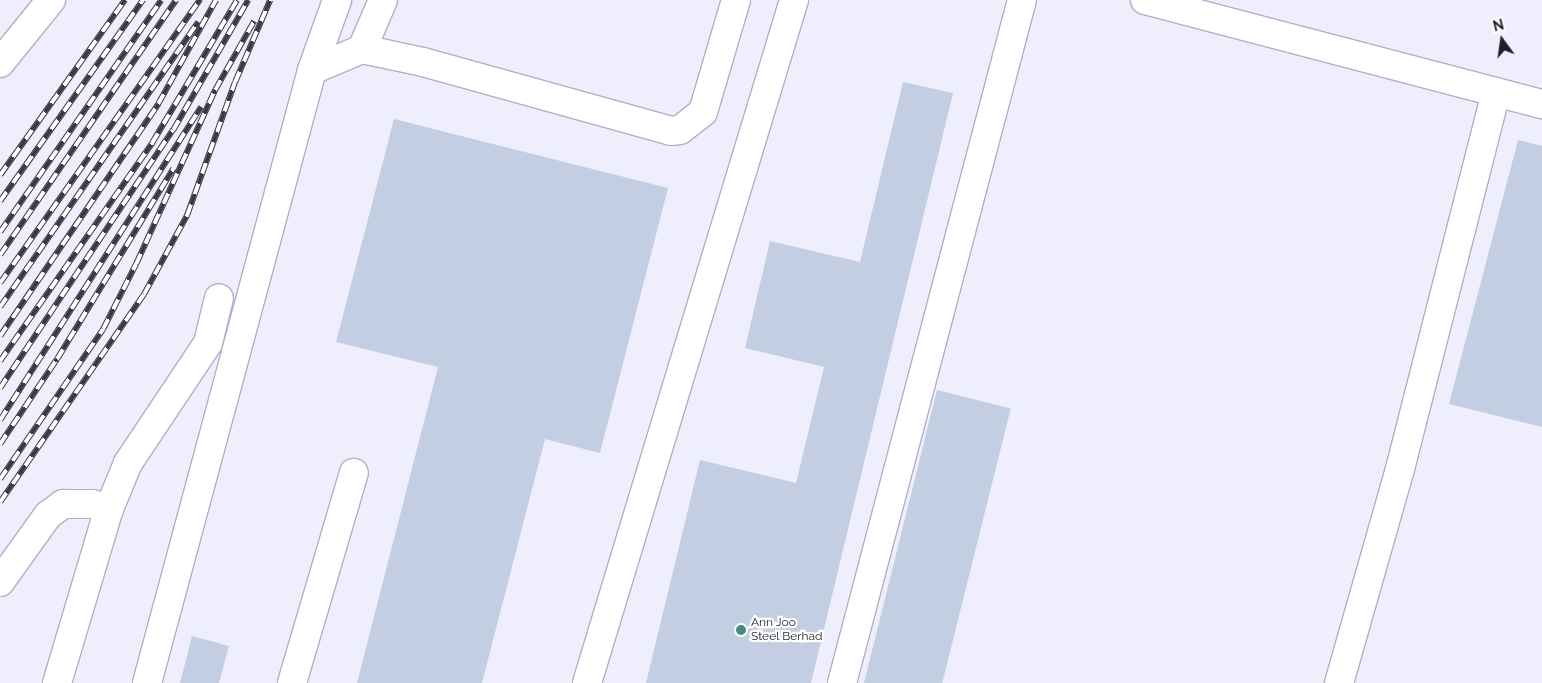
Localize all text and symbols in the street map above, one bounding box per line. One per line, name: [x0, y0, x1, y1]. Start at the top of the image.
north arrow: [1477, 15, 1527, 65]
text: N: [1491, 16, 1505, 35]
place label: Ann Joo Steel Berhad: [751, 616, 823, 644]
marker: Ann Joo Steel Berhad: [735, 624, 747, 636]

